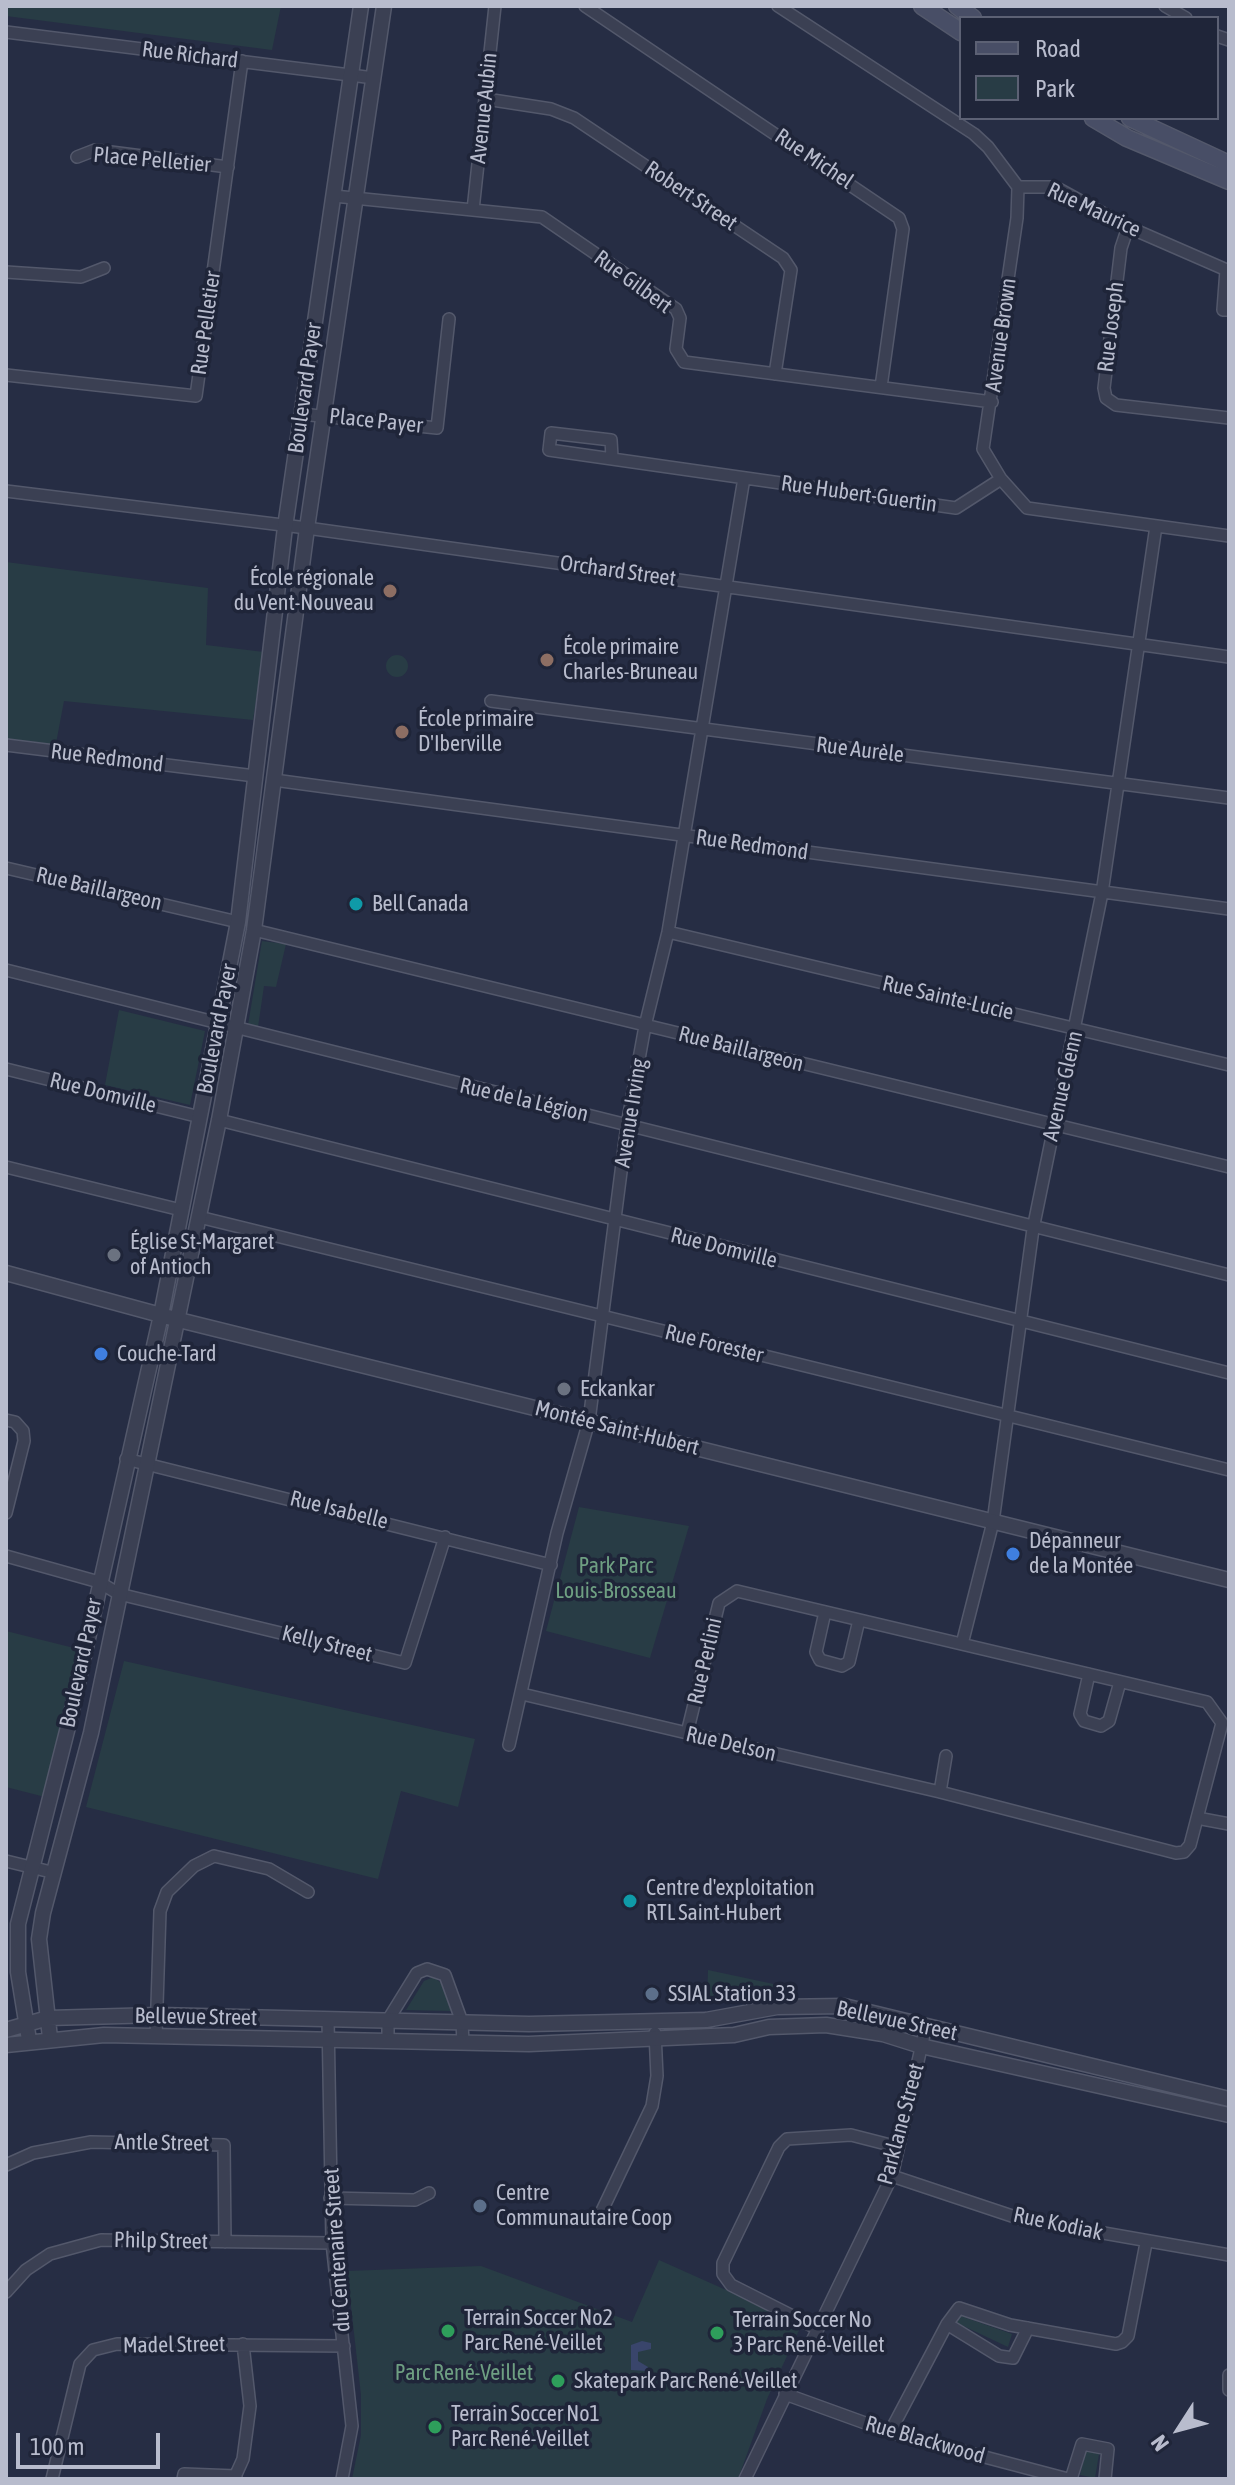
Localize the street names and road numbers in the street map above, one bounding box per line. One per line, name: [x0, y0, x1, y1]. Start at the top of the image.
street label: Rue Richard: [140, 36, 240, 74]
street label: Avenue Aubin: [465, 51, 503, 165]
street label: Rue Michel: [770, 123, 858, 195]
street label: Place Pelletier: [92, 142, 212, 178]
street label: Robert Street: [640, 156, 742, 236]
street label: Rue Maurice: [1043, 177, 1145, 243]
street label: Rue Gilbert: [589, 245, 677, 319]
street label: Rue Pelletier: [186, 269, 226, 377]
street label: Avenue Brown: [980, 276, 1022, 394]
street label: Rue Joseph: [1092, 280, 1130, 374]
street label: Boulevard Payer: [283, 321, 327, 455]
street label: Place Payer: [328, 403, 424, 439]
street label: Rue Hubert-Guertin: [779, 470, 939, 518]
street label: Orchard Street: [558, 550, 678, 592]
street label: Rue Aurèle: [815, 732, 905, 768]
street label: Rue Redmond: [49, 738, 165, 778]
street label: Rue Redmond: [694, 824, 810, 866]
street label: Rue Baillargeon: [34, 862, 164, 916]
street label: Boulevard Payer: [191, 962, 243, 1096]
street label: Rue Sainte-Lucie: [880, 970, 1016, 1026]
street label: Rue Baillargeon: [676, 1021, 806, 1077]
street label: Avenue Glenn: [1037, 1028, 1089, 1144]
street label: Avenue Irving: [609, 1056, 653, 1170]
street label: Rue Domville: [47, 1067, 159, 1119]
street label: Rue de la Légion: [457, 1072, 591, 1128]
street label: Rue Domville: [668, 1222, 780, 1274]
street label: Rue Forester: [662, 1319, 766, 1369]
street label: Montée Saint-Hubert: [532, 1395, 702, 1461]
street label: Rue Isabelle: [287, 1485, 391, 1535]
street label: Boulevard Payer: [54, 1596, 108, 1730]
street label: Rue Perlini: [682, 1615, 728, 1707]
street label: Kelly Street: [279, 1620, 375, 1668]
street label: Rue Delson: [683, 1721, 779, 1767]
street label: Bellevue Street: [834, 1995, 960, 2047]
street label: Bellevue Street: [134, 2003, 258, 2031]
street label: Parklane Street: [872, 2060, 930, 2188]
street label: Antle Street: [114, 2129, 210, 2157]
street label: du Centenaire Street: [318, 2167, 356, 2333]
street label: Rue Kodiak: [1011, 2202, 1105, 2246]
street label: Philp Street: [114, 2227, 208, 2255]
street label: Madel Street: [123, 2331, 225, 2359]
street label: Rue Blackwood: [862, 2410, 988, 2470]

